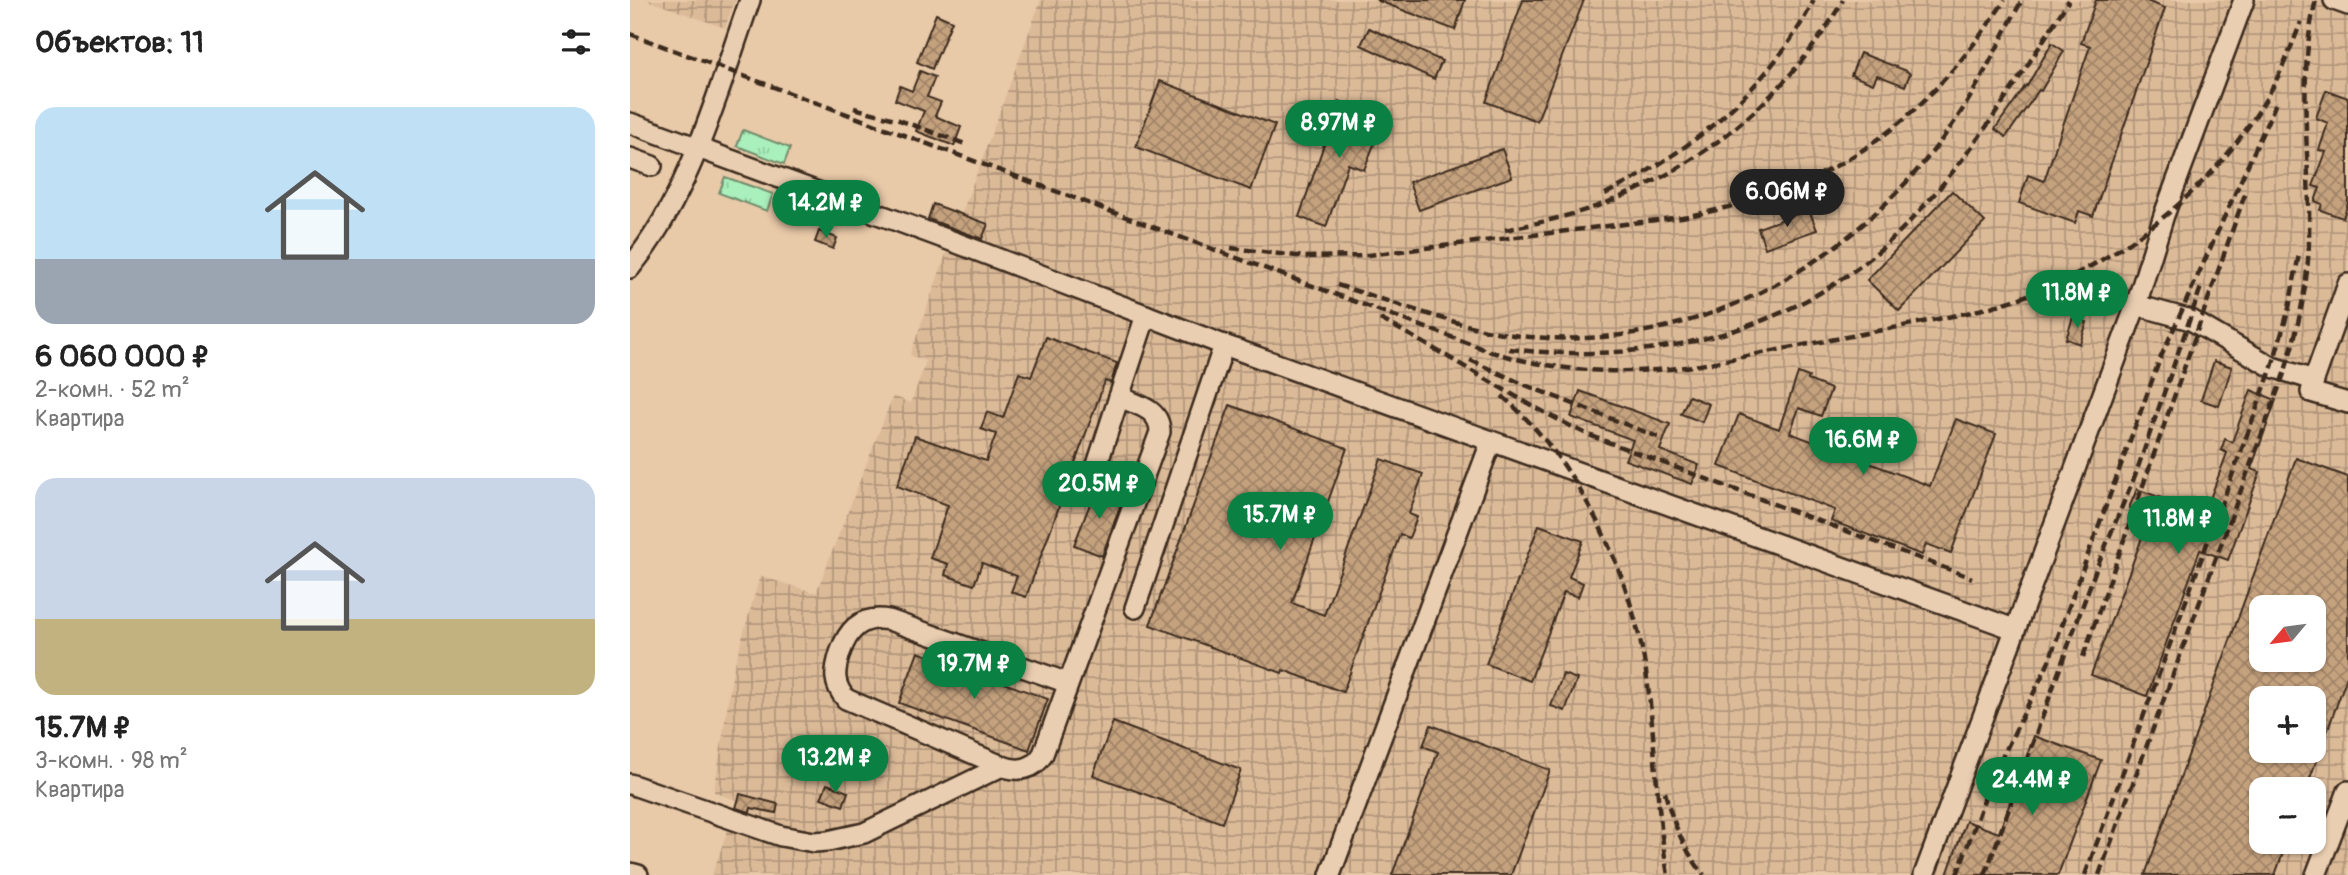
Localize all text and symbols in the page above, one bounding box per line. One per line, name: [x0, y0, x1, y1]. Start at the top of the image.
icon: filters: [557, 23, 595, 61]
text: Объектов: 11: [35, 24, 204, 61]
pin: 8.97M ₽: [1274, 100, 1404, 160]
text: 8.97M ₽: [1301, 108, 1377, 137]
icon: home: [252, 152, 378, 278]
pin: 6.06M ₽: [1722, 170, 1852, 229]
text: 6.06M ₽: [1746, 177, 1828, 206]
pin: 14.2M ₽: [761, 180, 891, 240]
text: 14.2M ₽: [788, 188, 864, 217]
pin: 11.8M ₽: [2012, 270, 2142, 330]
text: 11.8M ₽: [2042, 278, 2112, 307]
text: 6 060 000 ₽: [35, 338, 210, 375]
text: 2-комн. · 52 m²: [35, 375, 190, 404]
text: Квартира: [35, 404, 124, 433]
pin: 16.6M ₽: [1798, 418, 1928, 477]
text: 16.6M ₽: [1825, 425, 1901, 454]
pin: 20.5M ₽: [1034, 462, 1164, 521]
text: 20.5M ₽: [1058, 469, 1140, 498]
pin: 15.7M ₽: [1215, 492, 1345, 552]
pin: 11.8M ₽: [2113, 496, 2243, 556]
text: 15.7M ₽: [1243, 500, 1317, 529]
text: 11.8M ₽: [2143, 504, 2213, 533]
icon: home: [252, 523, 378, 649]
north arrow: [2249, 595, 2326, 672]
map controls: [2249, 595, 2326, 854]
pin: 19.7M ₽: [909, 642, 1039, 701]
text: 19.7M ₽: [937, 649, 1011, 678]
button: +: [2249, 686, 2326, 763]
text: 15.7M ₽: [35, 709, 132, 746]
pin: 13.2M ₽: [770, 736, 900, 795]
text: 13.2M ₽: [797, 743, 873, 772]
text: 3-комн. · 98 m²: [35, 746, 188, 775]
pin: 24.4M ₽: [1967, 758, 2097, 817]
text: 24.4M ₽: [1992, 765, 2072, 794]
text: Квартира: [35, 775, 124, 804]
button: −: [2249, 777, 2326, 854]

